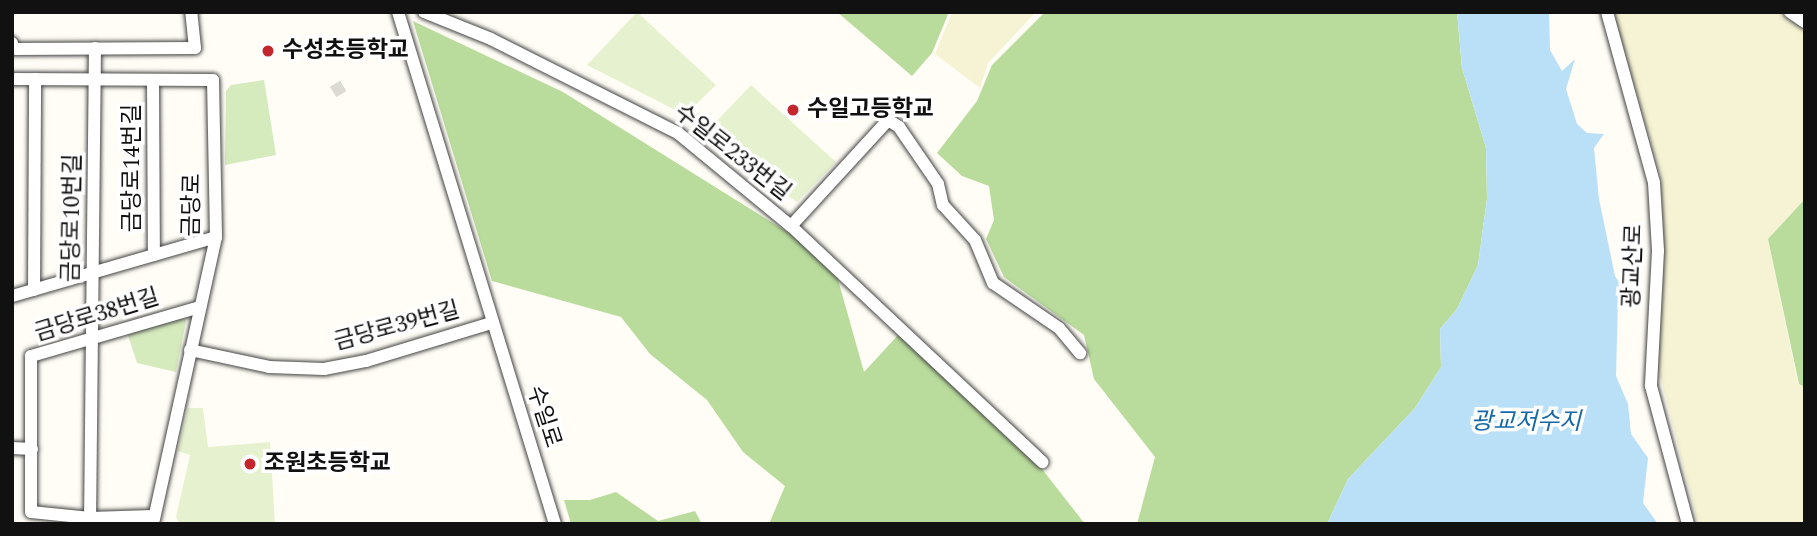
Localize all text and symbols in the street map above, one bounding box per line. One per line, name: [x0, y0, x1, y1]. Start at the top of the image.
place label: 수성초등학교: [282, 37, 409, 65]
marker: 수성초등학교: [260, 43, 276, 59]
place label: 수일고등학교: [807, 96, 934, 124]
street label: 수일로233번길: [668, 99, 796, 207]
marker: 수일고등학교: [785, 102, 801, 118]
street label: 금당로14번길: [119, 104, 147, 232]
street label: 금당로10번길: [58, 153, 88, 283]
street label: 금당로: [179, 173, 207, 237]
street label: 광교산로: [1619, 223, 1649, 309]
street label: 금당로38번길: [31, 284, 163, 348]
street label: 금당로39번길: [331, 297, 463, 357]
street label: 수일로: [520, 383, 566, 451]
water label: 광교저수지: [1471, 409, 1581, 437]
place label: 조원초등학교: [264, 450, 391, 478]
marker: 조원초등학교: [242, 456, 258, 472]

